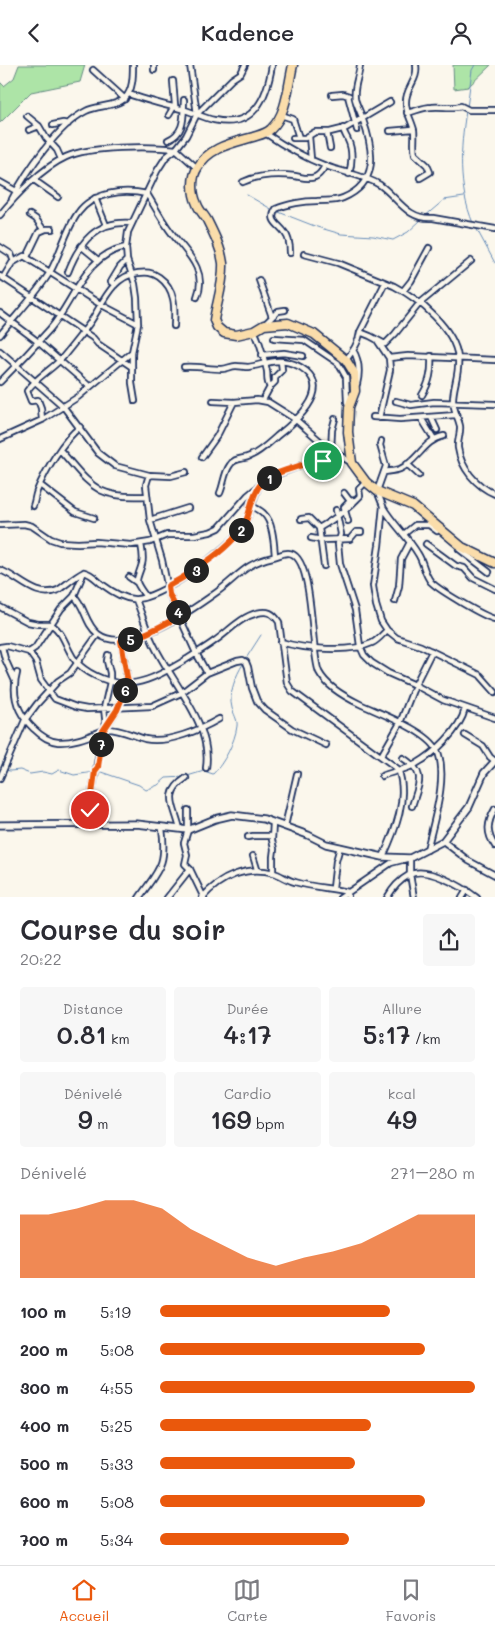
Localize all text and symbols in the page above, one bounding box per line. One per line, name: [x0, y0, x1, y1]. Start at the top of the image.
text: Kadence: [201, 18, 294, 47]
icon: back: [20, 19, 48, 47]
icon: person: [447, 19, 475, 47]
pin: [302, 440, 344, 482]
icon: arrive: [309, 447, 337, 475]
pin: 1: [256, 465, 282, 491]
text: 1: [266, 469, 273, 488]
pin: 2: [228, 517, 254, 543]
text: 2: [238, 521, 245, 540]
pin: 3: [184, 557, 208, 583]
text: 3: [192, 561, 201, 580]
pin: 4: [166, 599, 190, 625]
text: 4: [174, 603, 183, 622]
pin: 5: [118, 627, 142, 651]
text: 5: [126, 630, 135, 649]
pin: 6: [112, 677, 138, 703]
text: 6: [121, 681, 130, 700]
pin: 7: [88, 731, 114, 757]
text: 7: [98, 735, 105, 754]
pin: [69, 789, 111, 831]
icon: check: [76, 796, 104, 824]
text: Course du soir: [20, 911, 226, 947]
button: share: [423, 914, 475, 966]
text: 20:22: [20, 948, 62, 969]
text: Distance: [63, 999, 123, 1018]
text: Durée: [227, 999, 268, 1018]
text: Allure: [382, 999, 422, 1018]
text: 0.81: [57, 1018, 107, 1050]
text: 4:17: [223, 1018, 272, 1050]
text: 5:17: [363, 1018, 410, 1050]
text: km: [107, 1029, 130, 1048]
text: /km: [410, 1029, 441, 1048]
text: Dénivelé: [64, 1084, 122, 1103]
text: Cardio: [224, 1084, 271, 1103]
text: kcal: [388, 1084, 416, 1103]
text: 9: [78, 1103, 93, 1135]
text: 169: [210, 1103, 251, 1135]
text: 49: [387, 1103, 417, 1135]
text: m: [93, 1114, 108, 1133]
text: bpm: [251, 1114, 285, 1133]
text: Dénivelé: [20, 1162, 87, 1183]
text: 271–280 m: [391, 1162, 475, 1183]
text: 100 m: [20, 1301, 66, 1322]
text: 5:19: [100, 1301, 131, 1322]
text: 200 m: [20, 1339, 68, 1360]
text: 5:08: [100, 1339, 134, 1360]
text: 300 m: [20, 1377, 69, 1398]
text: 4:55: [100, 1377, 133, 1398]
text: 400 m: [20, 1415, 69, 1436]
text: 5:25: [100, 1415, 133, 1436]
text: 500 m: [20, 1453, 68, 1474]
text: 5:33: [100, 1453, 133, 1474]
text: 600 m: [20, 1491, 69, 1512]
text: 5:08: [100, 1491, 134, 1512]
text: 700 m: [20, 1529, 68, 1550]
text: 5:34: [100, 1529, 133, 1550]
tab: Accueil: [59, 1576, 109, 1625]
tab: Carte: [227, 1576, 268, 1625]
tab: Favoris: [386, 1576, 436, 1625]

